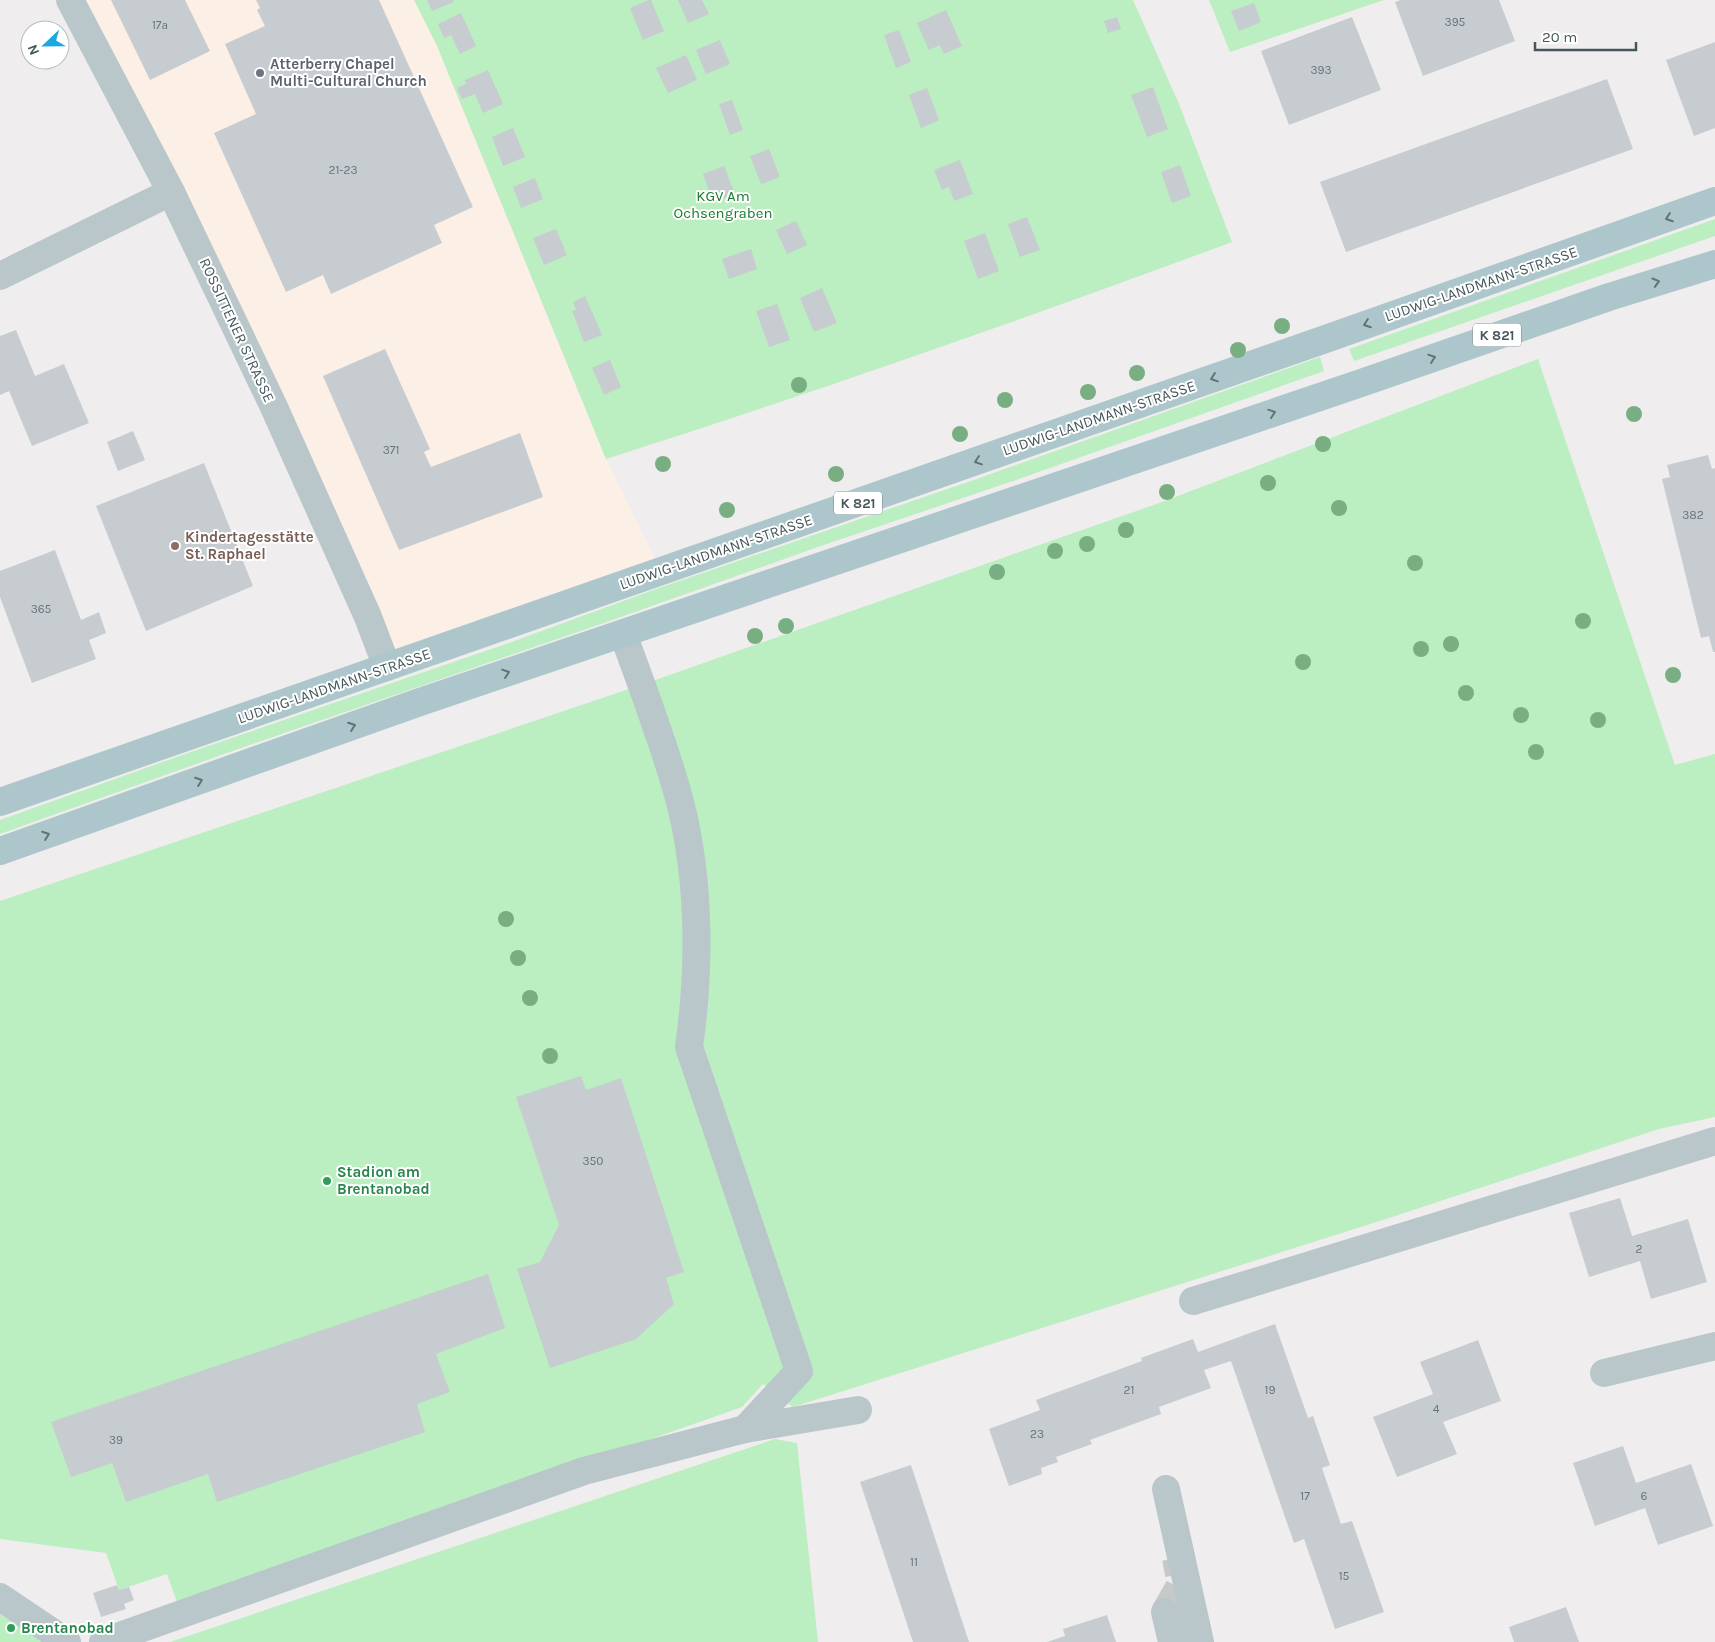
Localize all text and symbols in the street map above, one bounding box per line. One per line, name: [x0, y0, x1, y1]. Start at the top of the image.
house number: 395: [1445, 15, 1466, 29]
house number: 17a: [152, 18, 168, 32]
north arrow: [20, 20, 70, 70]
scale bar: [1535, 20, 1636, 52]
text: 20 m: [1542, 28, 1577, 46]
text: N: [24, 42, 43, 58]
place label: Atterberry Chapel Multi-Cultural Church: [270, 55, 427, 90]
house number: 393: [1310, 63, 1332, 77]
marker: Atterberry Chapel Multi-Cultural Church: [254, 67, 266, 79]
house number: 21-23: [328, 163, 358, 177]
park label: KGV Am Ochsengraben: [674, 187, 772, 222]
one-way arrow: [1665, 212, 1674, 222]
street label: LUDWIG-LANDMANN-STRASSE: [1382, 242, 1580, 326]
street label: ROSSITTENER STRASSE: [196, 255, 278, 405]
one-way arrow: [1651, 278, 1659, 288]
one-way arrow: [1364, 318, 1372, 328]
road number: K 821: [1473, 324, 1521, 346]
one-way arrow: [1427, 354, 1436, 364]
one-way arrow: [1210, 372, 1219, 382]
street label: LUDWIG-LANDMANN-STRASSE: [1000, 376, 1198, 460]
one-way arrow: [1268, 409, 1276, 419]
house number: 371: [383, 443, 399, 457]
one-way arrow: [974, 455, 983, 465]
road number: K 821: [834, 492, 882, 514]
house number: 382: [1682, 508, 1704, 522]
street label: LUDWIG-LANDMANN-STRASSE: [617, 510, 815, 594]
place label: Kindertagesstätte St. Raphael: [185, 528, 314, 563]
marker: Kindertagesstätte St. Raphael: [169, 540, 181, 552]
house number: 365: [31, 602, 52, 616]
street label: LUDWIG-LANDMANN-STRASSE: [235, 644, 433, 728]
one-way arrow: [501, 669, 510, 679]
one-way arrow: [347, 722, 356, 732]
one-way arrow: [194, 777, 203, 787]
one-way arrow: [41, 831, 50, 841]
house number: 350: [583, 1154, 603, 1168]
place label: Stadion am Brentanobad: [337, 1163, 430, 1198]
marker: Stadion am Brentanobad: [321, 1175, 333, 1187]
house number: 2: [1636, 1242, 1643, 1256]
house number: 21: [1124, 1383, 1134, 1397]
house number: 19: [1265, 1383, 1275, 1397]
house number: 4: [1433, 1402, 1440, 1416]
house number: 23: [1030, 1427, 1044, 1441]
house number: 39: [109, 1433, 123, 1447]
house number: 17: [1300, 1489, 1310, 1503]
house number: 6: [1641, 1489, 1648, 1503]
house number: 11: [910, 1555, 918, 1569]
house number: 15: [1339, 1569, 1350, 1583]
place label: Brentanobad: [21, 1619, 114, 1637]
marker: Brentanobad: [5, 1622, 17, 1634]

